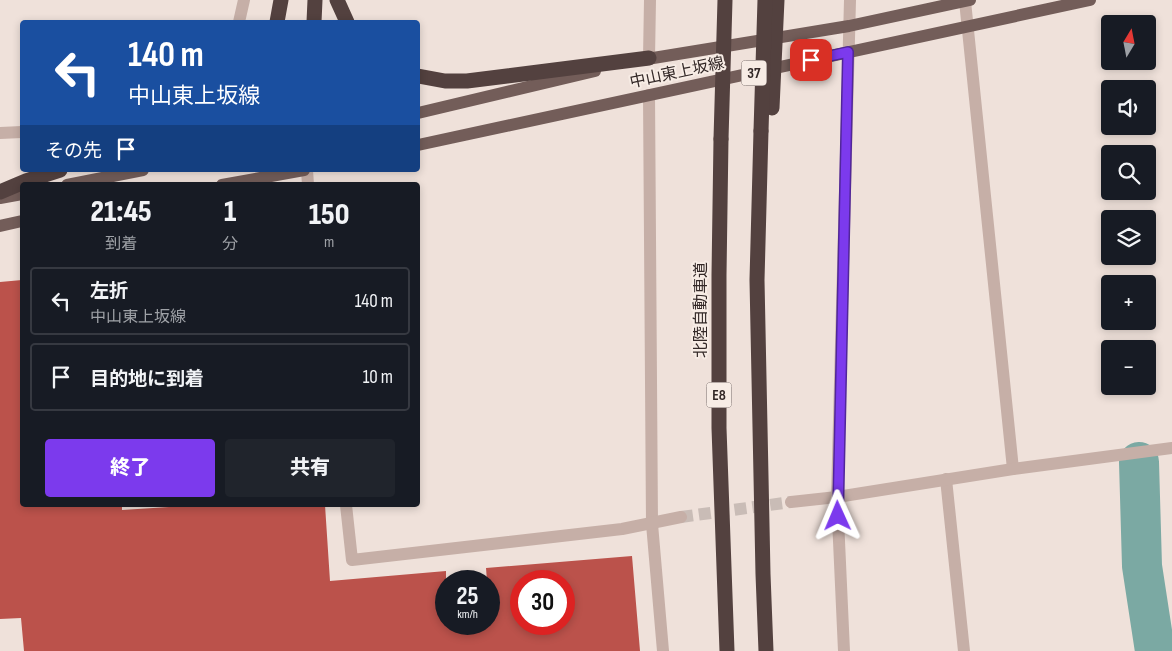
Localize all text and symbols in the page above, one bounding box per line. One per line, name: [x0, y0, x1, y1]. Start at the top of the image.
north arrow: [1101, 15, 1156, 70]
map controls: [1101, 15, 1156, 395]
text: 140 m: [128, 34, 204, 77]
pin: [790, 39, 832, 81]
icon: left: [45, 40, 110, 105]
icon: arrive: [797, 46, 825, 74]
street label: 中山東上坂線: [628, 54, 726, 92]
road number: 37: [742, 60, 766, 86]
button: sound: [1101, 80, 1156, 135]
text: 中山東上坂線: [128, 83, 260, 110]
icon: arrive: [112, 135, 140, 163]
text: その先: [45, 140, 102, 163]
button: search: [1101, 145, 1156, 200]
text: 21:45: [90, 194, 152, 230]
text: 1: [224, 194, 236, 230]
text: 150: [309, 197, 349, 233]
button: layers: [1101, 210, 1156, 265]
text: m: [324, 233, 334, 252]
text: 到着: [105, 235, 137, 254]
text: 分: [222, 235, 238, 254]
street label: 北陸自動車道: [692, 262, 711, 358]
button: +: [1101, 275, 1156, 330]
text: 左折: [90, 280, 128, 303]
icon: left: [47, 287, 75, 315]
text: 140 m: [355, 290, 393, 313]
text: 中山東上坂線: [90, 308, 186, 327]
button: −: [1101, 340, 1156, 395]
icon: arrive: [47, 363, 75, 391]
text: 10 m: [363, 366, 393, 389]
text: 目的地に到着: [90, 368, 204, 391]
road number: E8: [706, 382, 732, 408]
button: 終了: [45, 439, 215, 497]
button: 共有: [225, 439, 395, 497]
position arrow: [811, 489, 863, 541]
speed limit sign: 30: [510, 570, 575, 635]
text: 25: [457, 581, 478, 612]
text: km/h: [457, 607, 478, 622]

